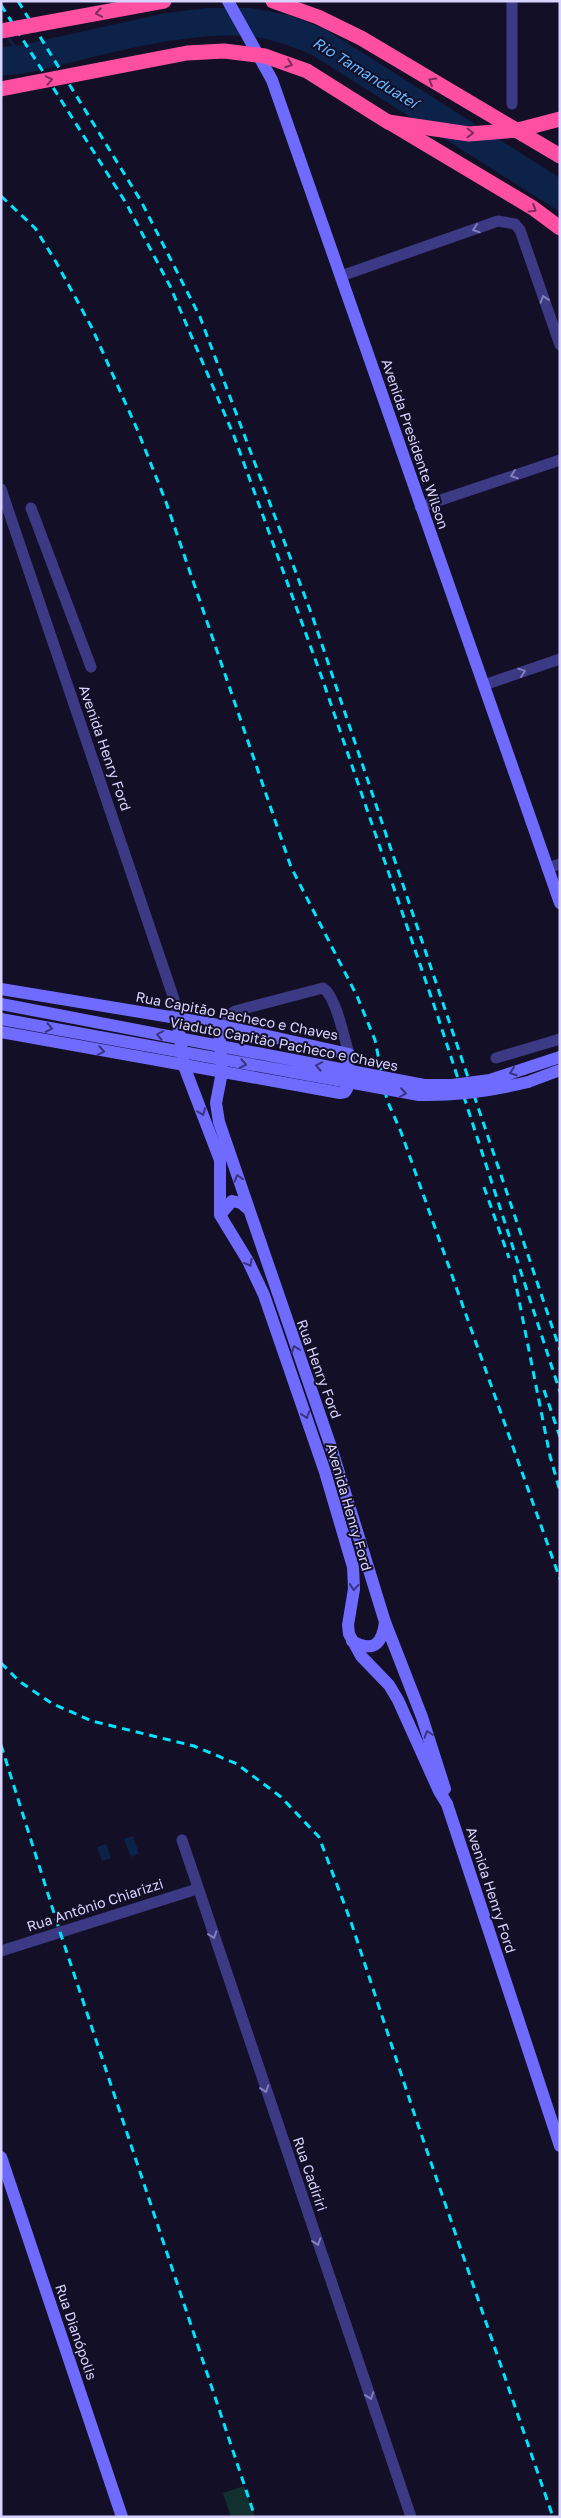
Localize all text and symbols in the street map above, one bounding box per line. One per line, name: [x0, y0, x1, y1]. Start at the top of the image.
one-way arrow: [95, 8, 103, 18]
water label: Rio Tamanduateí: [310, 33, 424, 114]
one-way arrow: [284, 58, 293, 68]
one-way arrow: [45, 75, 54, 86]
one-way arrow: [428, 77, 437, 87]
one-way arrow: [467, 128, 475, 138]
one-way arrow: [527, 202, 536, 212]
one-way arrow: [472, 223, 481, 233]
one-way arrow: [540, 295, 550, 304]
street label: Avenida Presidente Wilson: [378, 356, 453, 531]
one-way arrow: [510, 469, 518, 479]
one-way arrow: [517, 668, 526, 678]
street label: Avenida Henry Ford: [76, 683, 135, 813]
street label: Rua Capitão Pacheco e Chaves: [135, 988, 340, 1043]
street label: Viaduto Capitão Pacheco e Chaves: [169, 1013, 400, 1074]
one-way arrow: [45, 1023, 54, 1033]
one-way arrow: [155, 1030, 164, 1040]
one-way arrow: [96, 1045, 105, 1056]
one-way arrow: [239, 1059, 248, 1069]
one-way arrow: [315, 1062, 324, 1072]
one-way arrow: [510, 1067, 518, 1077]
one-way arrow: [399, 1088, 408, 1098]
one-way arrow: [195, 1107, 206, 1116]
one-way arrow: [234, 1174, 244, 1182]
one-way arrow: [243, 1257, 253, 1266]
street label: Rua Henry Ford: [294, 1317, 345, 1421]
one-way arrow: [291, 1345, 301, 1353]
one-way arrow: [300, 1410, 310, 1418]
street label: Avenida Henry Ford: [323, 1441, 376, 1573]
one-way arrow: [349, 1583, 360, 1591]
one-way arrow: [423, 1730, 433, 1738]
street label: Avenida Henry Ford: [463, 1825, 520, 1955]
street label: Rua Antônio Chiarizzi: [24, 1874, 165, 1935]
one-way arrow: [207, 1930, 217, 1938]
one-way arrow: [259, 2084, 269, 2092]
street label: Rua Cadiriri: [290, 2135, 331, 2213]
one-way arrow: [311, 2238, 321, 2246]
street label: Rua Dianópolis: [52, 2282, 101, 2382]
one-way arrow: [364, 2391, 374, 2400]

